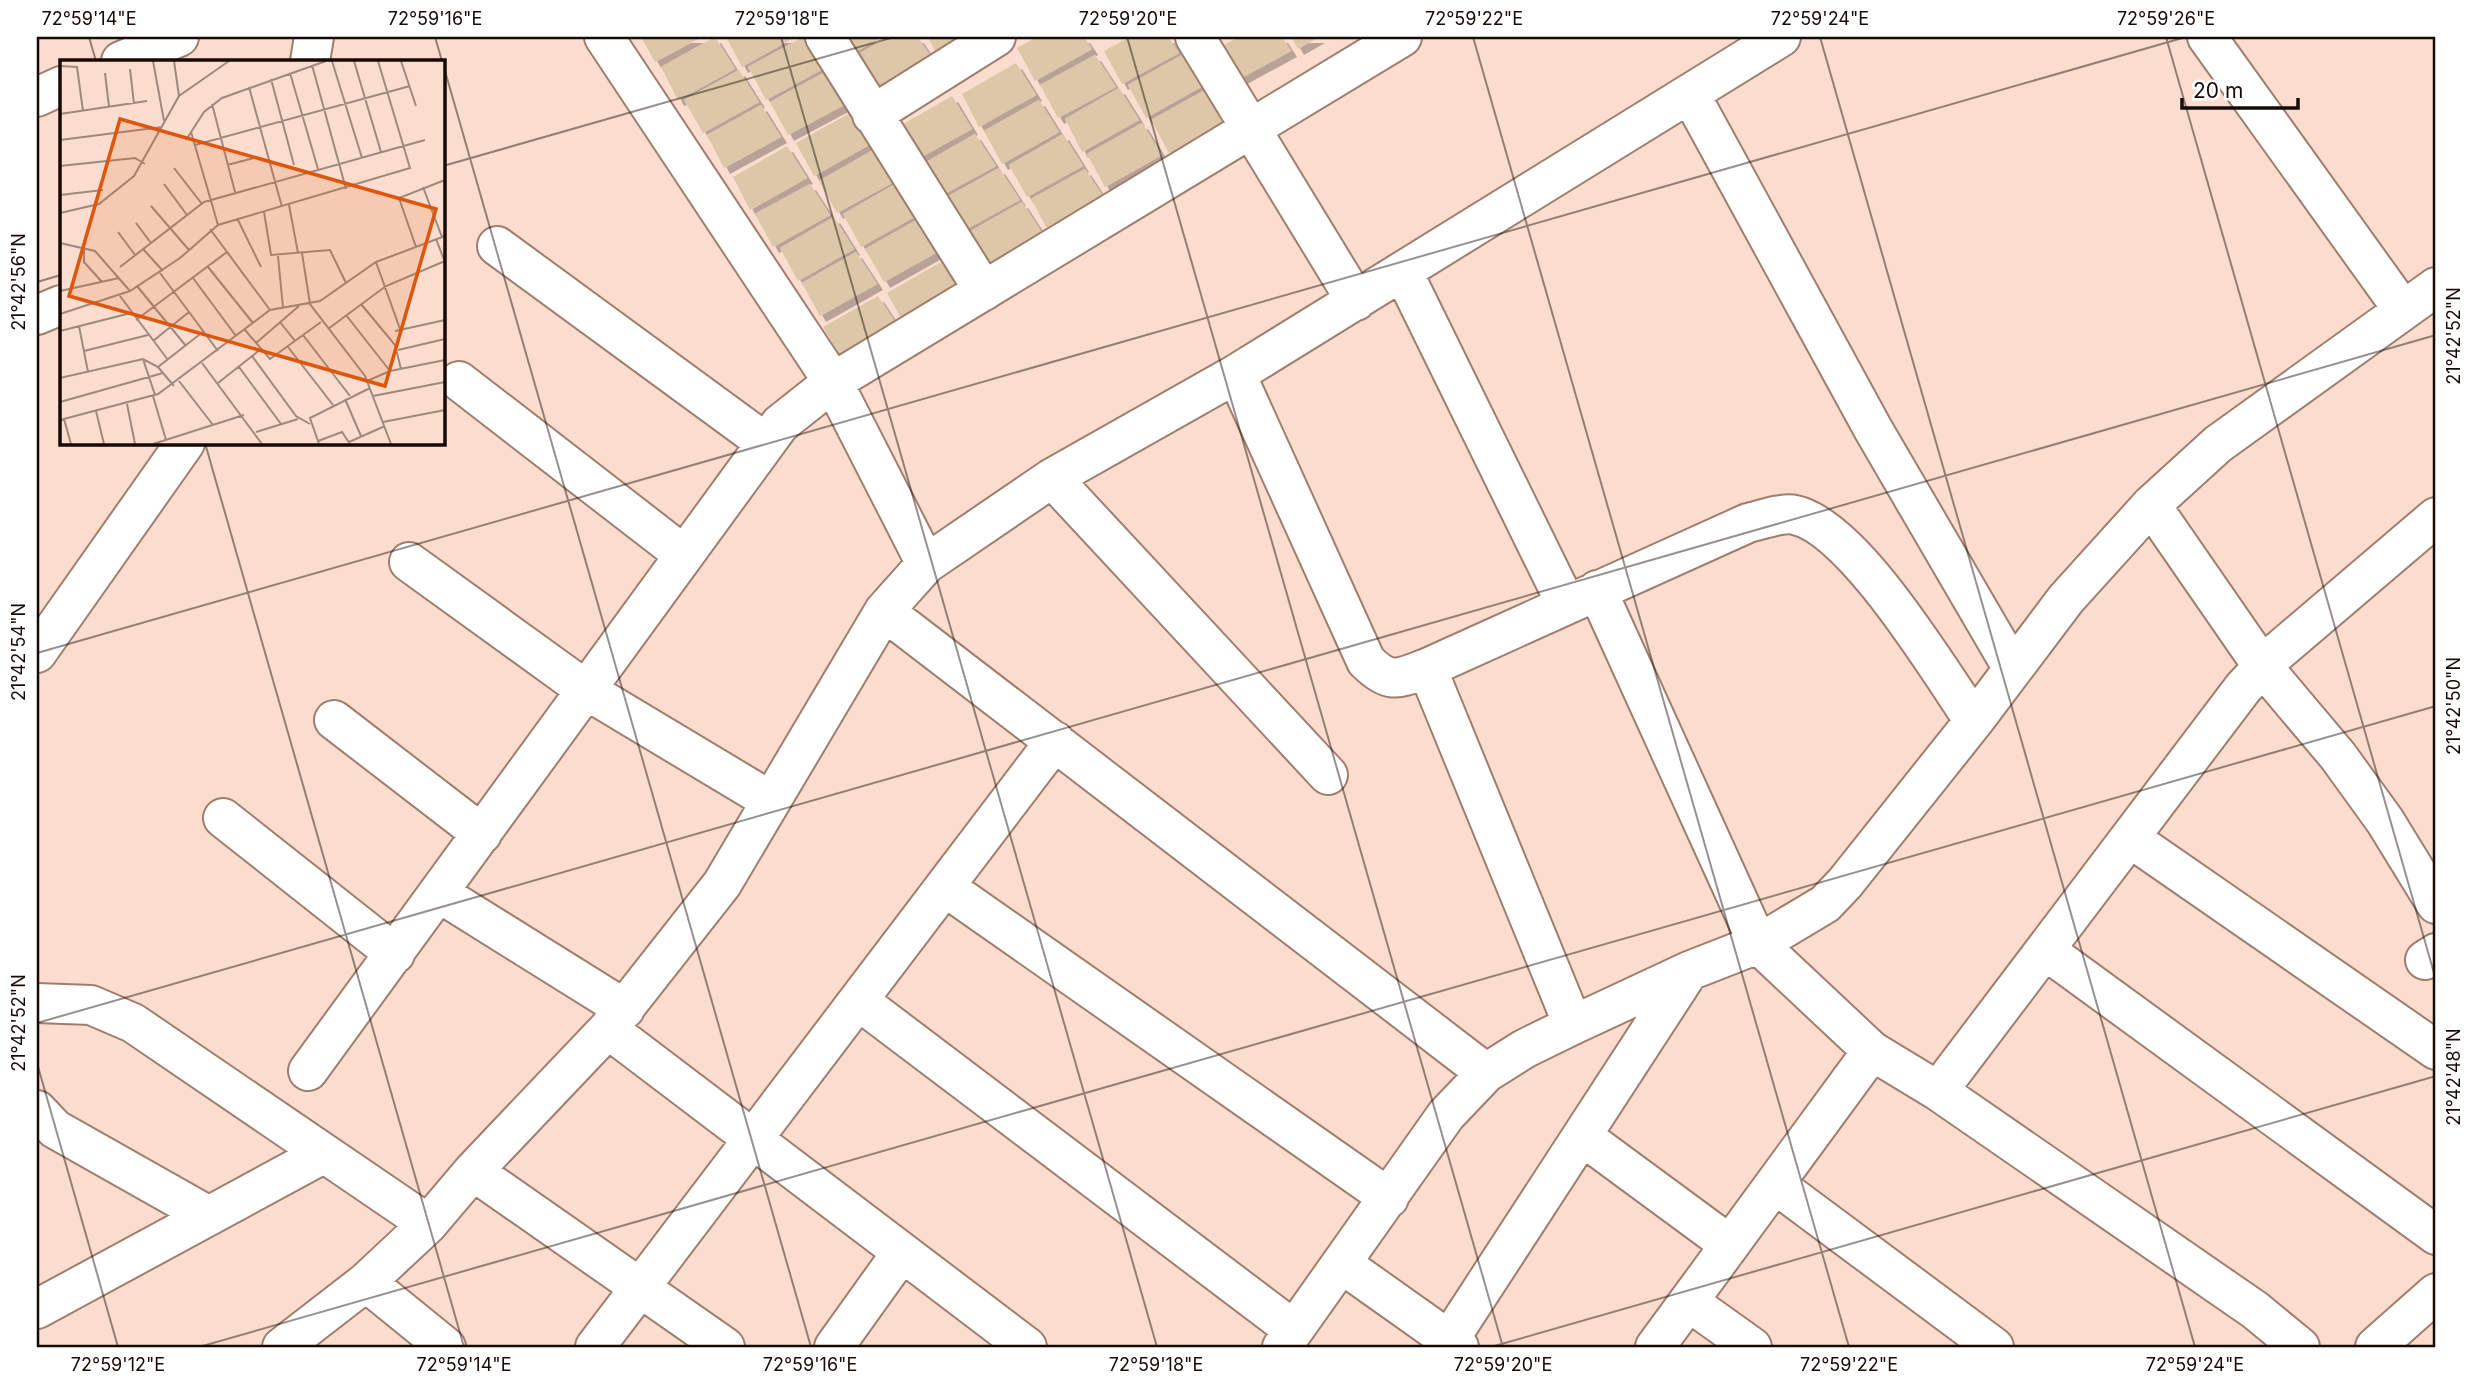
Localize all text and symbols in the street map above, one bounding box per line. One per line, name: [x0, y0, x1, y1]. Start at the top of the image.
text: 72°59'14"E: [41, 8, 137, 29]
text: 72°59'16"E: [388, 8, 482, 29]
text: 72°59'18"E: [735, 8, 829, 29]
text: 72°59'20"E: [1079, 8, 1177, 29]
text: 72°59'22"E: [1425, 8, 1523, 29]
text: 72°59'24"E: [1771, 8, 1869, 29]
text: 72°59'26"E: [2117, 8, 2215, 29]
inset map: [60, 60, 444, 444]
scale bar: [2182, 66, 2298, 110]
text: 20 m: [2193, 78, 2243, 103]
text: 21°42'56"N: [8, 233, 29, 331]
text: 21°42'52"N: [2443, 287, 2464, 385]
text: 21°42'54"N: [8, 603, 29, 701]
text: 21°42'50"N: [2443, 657, 2464, 755]
text: 21°42'52"N: [8, 974, 29, 1072]
text: 21°42'48"N: [2443, 1028, 2464, 1126]
text: 72°59'12"E: [71, 1354, 165, 1375]
text: 72°59'14"E: [416, 1354, 512, 1375]
text: 72°59'16"E: [763, 1354, 857, 1375]
text: 72°59'18"E: [1109, 1354, 1203, 1375]
text: 72°59'20"E: [1454, 1354, 1552, 1375]
text: 72°59'22"E: [1800, 1354, 1898, 1375]
text: 72°59'24"E: [2146, 1354, 2244, 1375]

